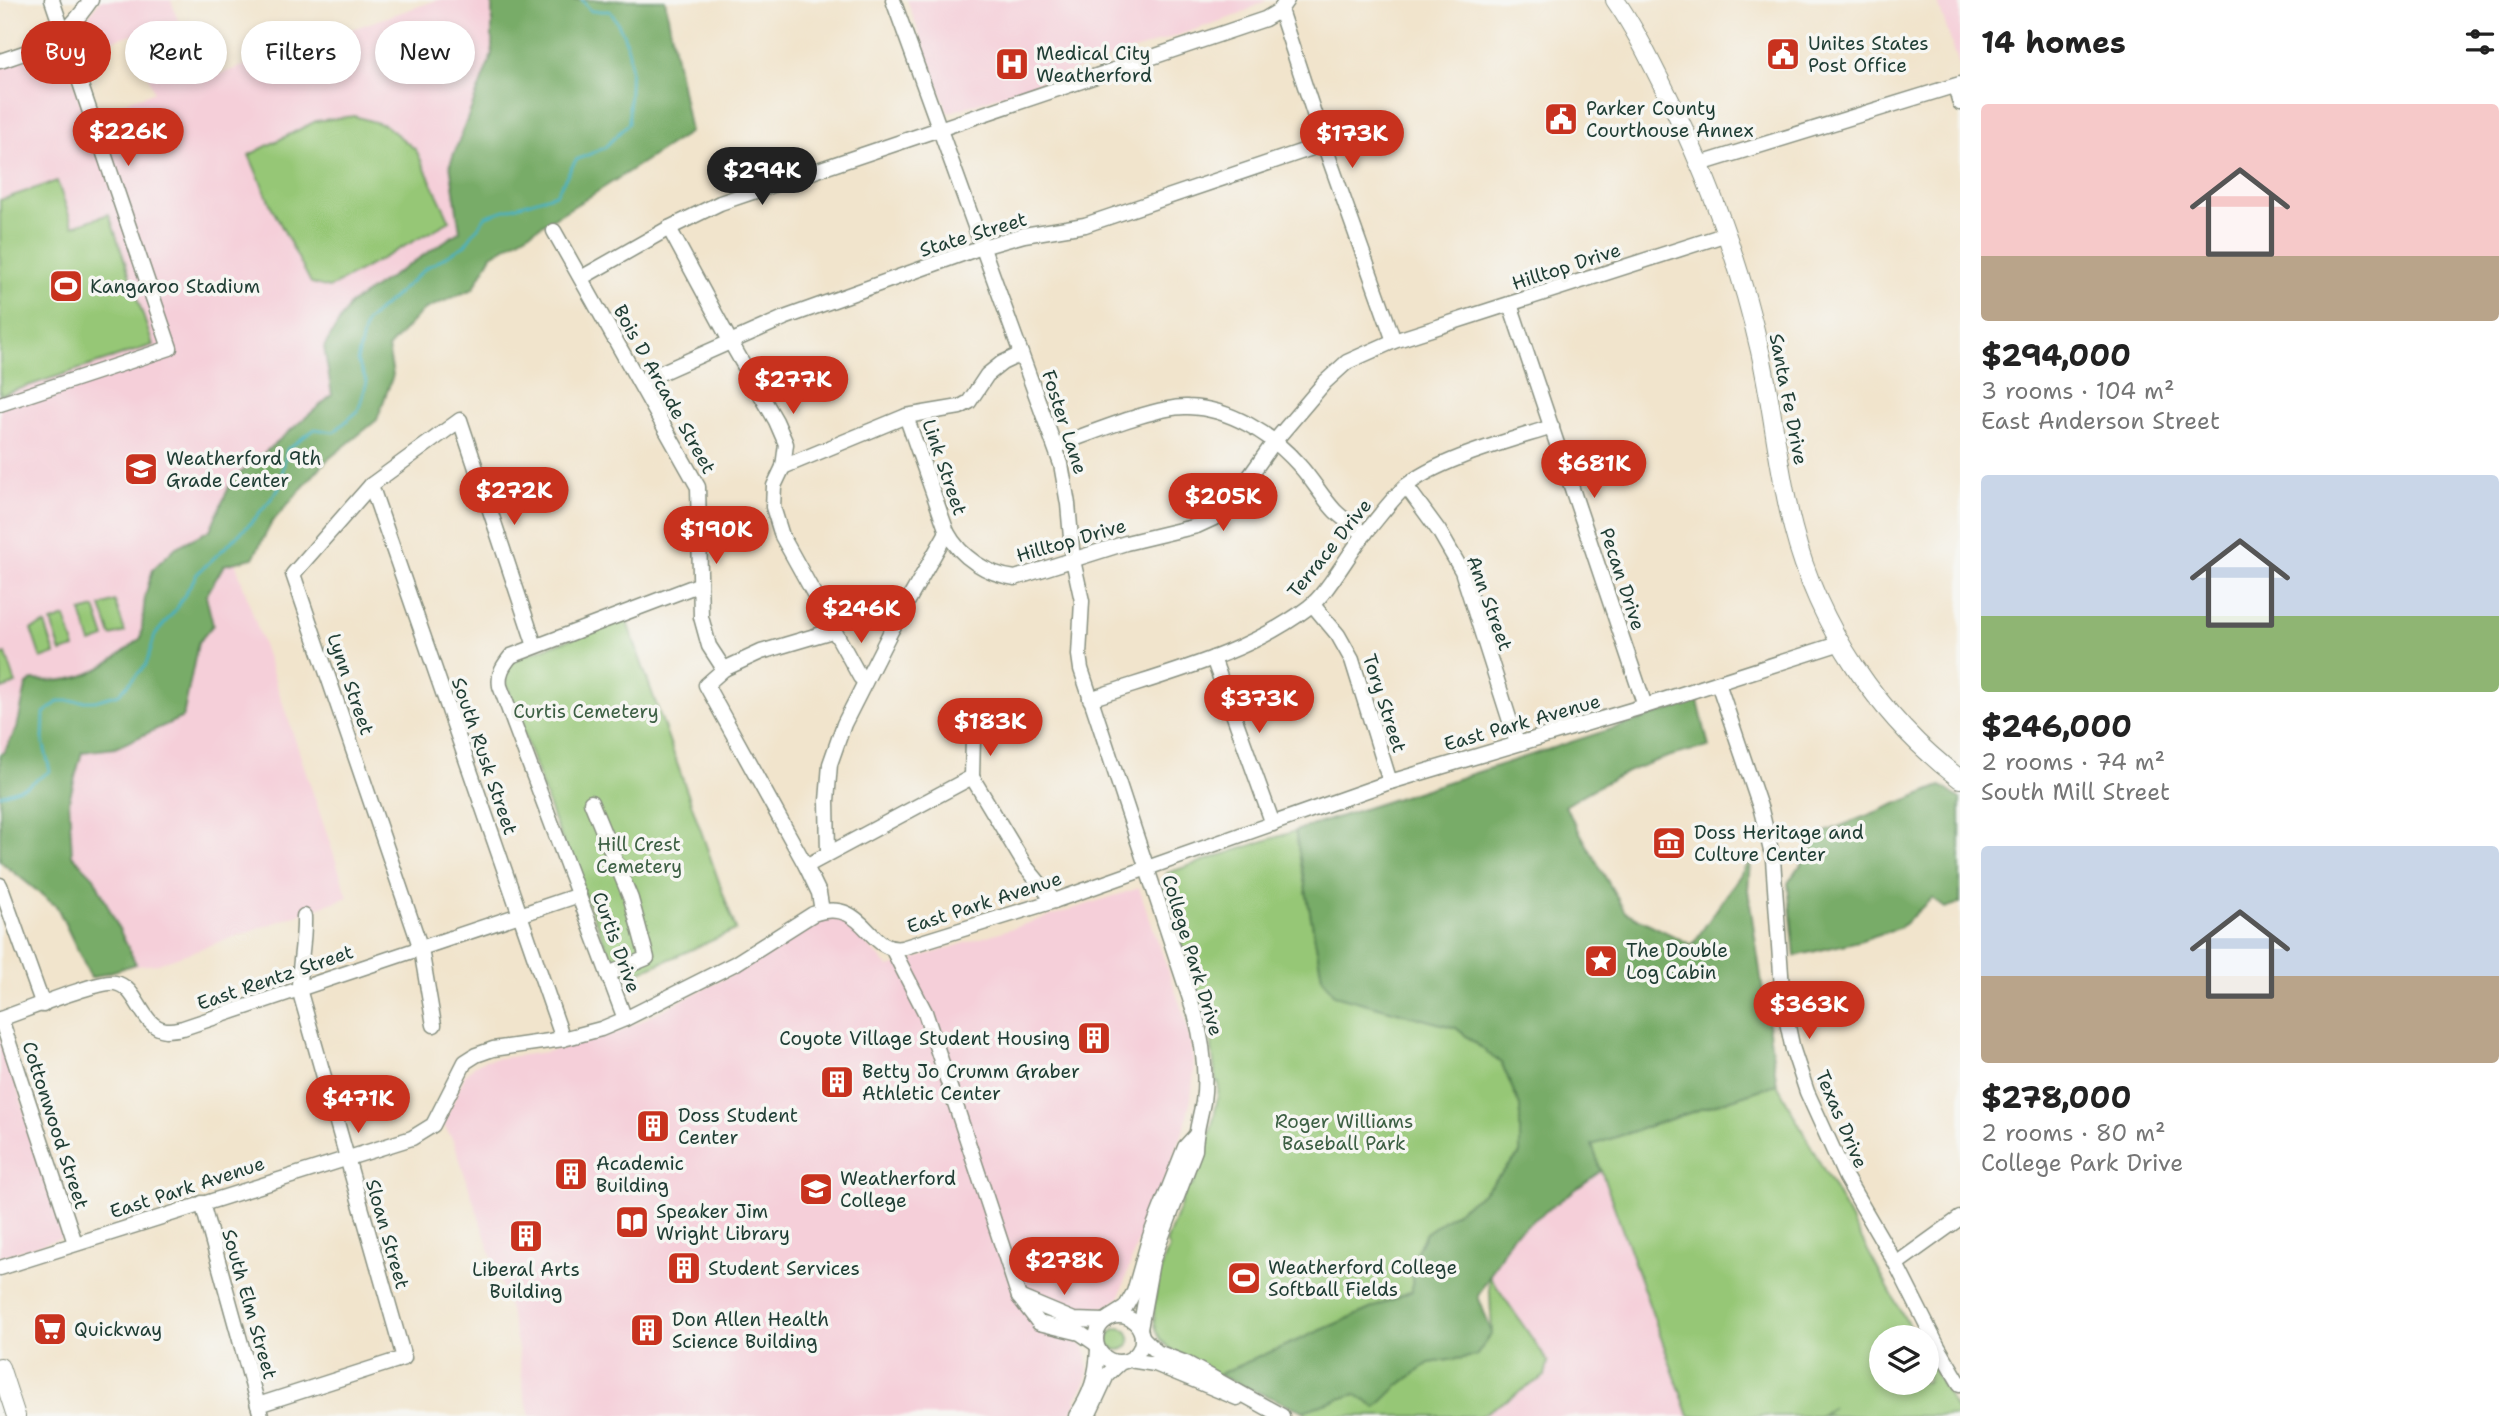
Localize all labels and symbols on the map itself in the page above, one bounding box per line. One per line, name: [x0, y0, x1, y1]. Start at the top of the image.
place label: Unites States Post Office: [1808, 31, 1929, 78]
public building icon: Unites States Post Office: [1764, 35, 1802, 73]
place label: Medical City Weatherford: [1036, 41, 1152, 88]
hospital icon: Medical City Weatherford: [993, 45, 1031, 83]
place label: Parker County Courthouse Annex: [1586, 96, 1754, 143]
public building icon: Parker County Courthouse Annex: [1542, 100, 1580, 138]
pin: $226K: [79, 108, 177, 168]
pin: $173K: [1303, 110, 1401, 170]
pin: $294K: [713, 148, 811, 207]
street label: State Street: [917, 206, 1030, 263]
street label: Hilltop Drive: [1509, 237, 1624, 296]
sports icon: Kangaroo Stadium: [47, 267, 85, 305]
place label: Kangaroo Stadium: [90, 274, 260, 299]
street label: Bois D Arcade Street: [608, 300, 721, 478]
street label: Santa Fe Drive: [1764, 331, 1813, 467]
pin: $277K: [744, 356, 842, 416]
street label: Foster Lane: [1036, 367, 1093, 477]
street label: Link Street: [916, 416, 973, 518]
pin: $681K: [1545, 440, 1643, 500]
place label: Weatherford 9th Grade Center: [166, 446, 321, 493]
school or university icon: Weatherford 9th Grade Center: [122, 450, 160, 488]
pin: $272K: [465, 468, 563, 527]
pin: $205K: [1174, 474, 1272, 533]
street label: Terrace Drive: [1282, 494, 1377, 603]
pin: $190K: [667, 506, 765, 566]
street label: Hilltop Drive: [1013, 513, 1129, 568]
street label: Pecan Drive: [1594, 525, 1651, 634]
street label: Ann Street: [1461, 552, 1518, 654]
pin: $246K: [812, 586, 910, 645]
street label: Lynn Street: [321, 630, 380, 738]
street label: Tory Street: [1357, 651, 1412, 756]
street label: South Rusk Street: [446, 674, 523, 838]
pin: $373K: [1210, 676, 1308, 735]
street label: East Park Avenue: [1441, 688, 1603, 757]
pin: $183K: [941, 698, 1039, 758]
park label: Curtis Cemetery: [513, 699, 659, 724]
place label: Doss Heritage and Culture Center: [1694, 820, 1864, 867]
museum icon: Doss Heritage and Culture Center: [1650, 824, 1688, 862]
park label: Hill Crest Cemetery: [596, 832, 682, 879]
street label: East Park Avenue: [904, 866, 1065, 939]
street label: College Park Drive: [1156, 872, 1229, 1039]
street label: Curtis Drive: [587, 888, 646, 996]
place label: The Double Log Cabin: [1626, 938, 1728, 985]
street label: East Rentz Street: [194, 939, 357, 1016]
place icon: The Double Log Cabin: [1582, 942, 1620, 980]
pin: $363K: [1760, 982, 1858, 1041]
building icon: Coyote Village Student Housing: [1075, 1019, 1113, 1057]
place label: Coyote Village Student Housing: [779, 1026, 1070, 1051]
street label: Cottonwood Street: [17, 1038, 94, 1212]
place label: Betty Jo Crumm Graber Athletic Center: [862, 1059, 1080, 1106]
building icon: Betty Jo Crumm Graber Athletic Center: [818, 1063, 856, 1101]
street label: Texas Drive: [1810, 1066, 1873, 1172]
pin: $471K: [309, 1076, 407, 1135]
place label: Doss Student Center: [678, 1103, 798, 1150]
building icon: Doss Student Center: [634, 1107, 672, 1145]
park label: Roger Williams Baseball Park: [1275, 1109, 1413, 1156]
street label: East Park Avenue: [107, 1151, 268, 1224]
place label: Academic Building: [596, 1151, 684, 1198]
building icon: Academic Building: [552, 1155, 590, 1193]
place label: Weatherford College: [840, 1166, 956, 1213]
school or university icon: Weatherford College: [797, 1170, 835, 1208]
street label: Sloan Street: [360, 1176, 415, 1292]
place label: Speaker Jim Wright Library: [656, 1199, 790, 1246]
library icon: Speaker Jim Wright Library: [613, 1203, 651, 1241]
building icon: Liberal Arts Building: [507, 1217, 545, 1255]
street label: South Elm Street: [216, 1226, 283, 1382]
pin: $278K: [1015, 1238, 1113, 1297]
building icon: Student Services: [665, 1249, 703, 1287]
place label: Weatherford College Softball Fields: [1268, 1255, 1457, 1302]
place label: Student Services: [708, 1256, 860, 1281]
place label: Liberal Arts Building: [472, 1257, 580, 1304]
sports icon: Weatherford College Softball Fields: [1225, 1259, 1263, 1297]
place label: Don Allen Health Science Building: [672, 1307, 829, 1354]
supermarket icon: Quickway: [31, 1310, 69, 1348]
building icon: Don Allen Health Science Building: [628, 1311, 666, 1349]
place label: Quickway: [74, 1317, 162, 1342]

